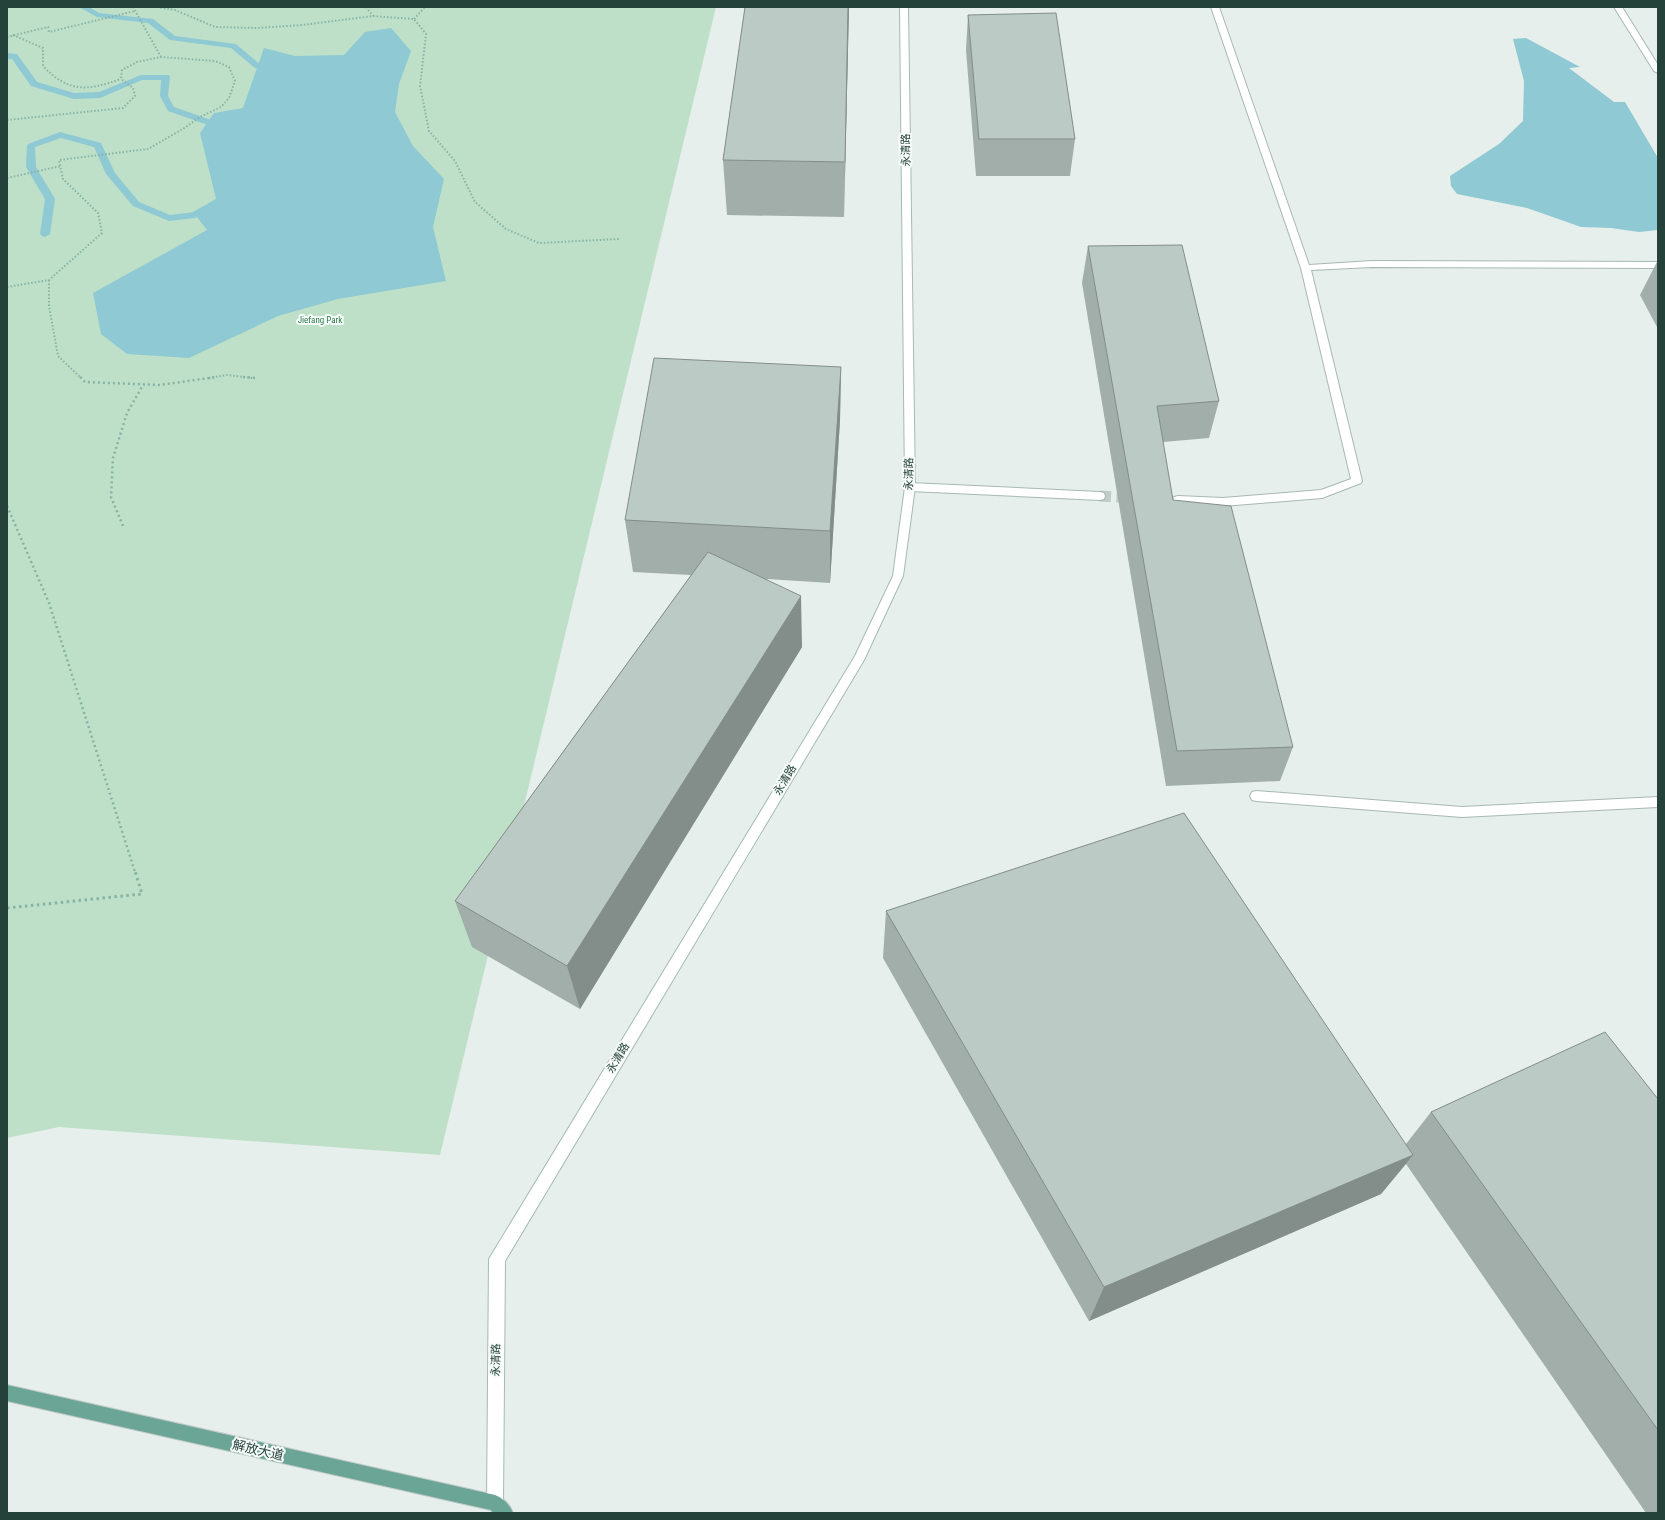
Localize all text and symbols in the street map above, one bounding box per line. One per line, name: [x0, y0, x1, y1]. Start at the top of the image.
street label: 永清路: [899, 133, 913, 167]
park label: Jiefang Park: [298, 315, 342, 325]
street label: 永清路: [902, 457, 916, 491]
street label: 永清路: [771, 763, 799, 797]
street label: 永清路: [604, 1041, 632, 1075]
street label: 永清路: [489, 1343, 503, 1377]
street label: 解放大道: [231, 1437, 285, 1463]

